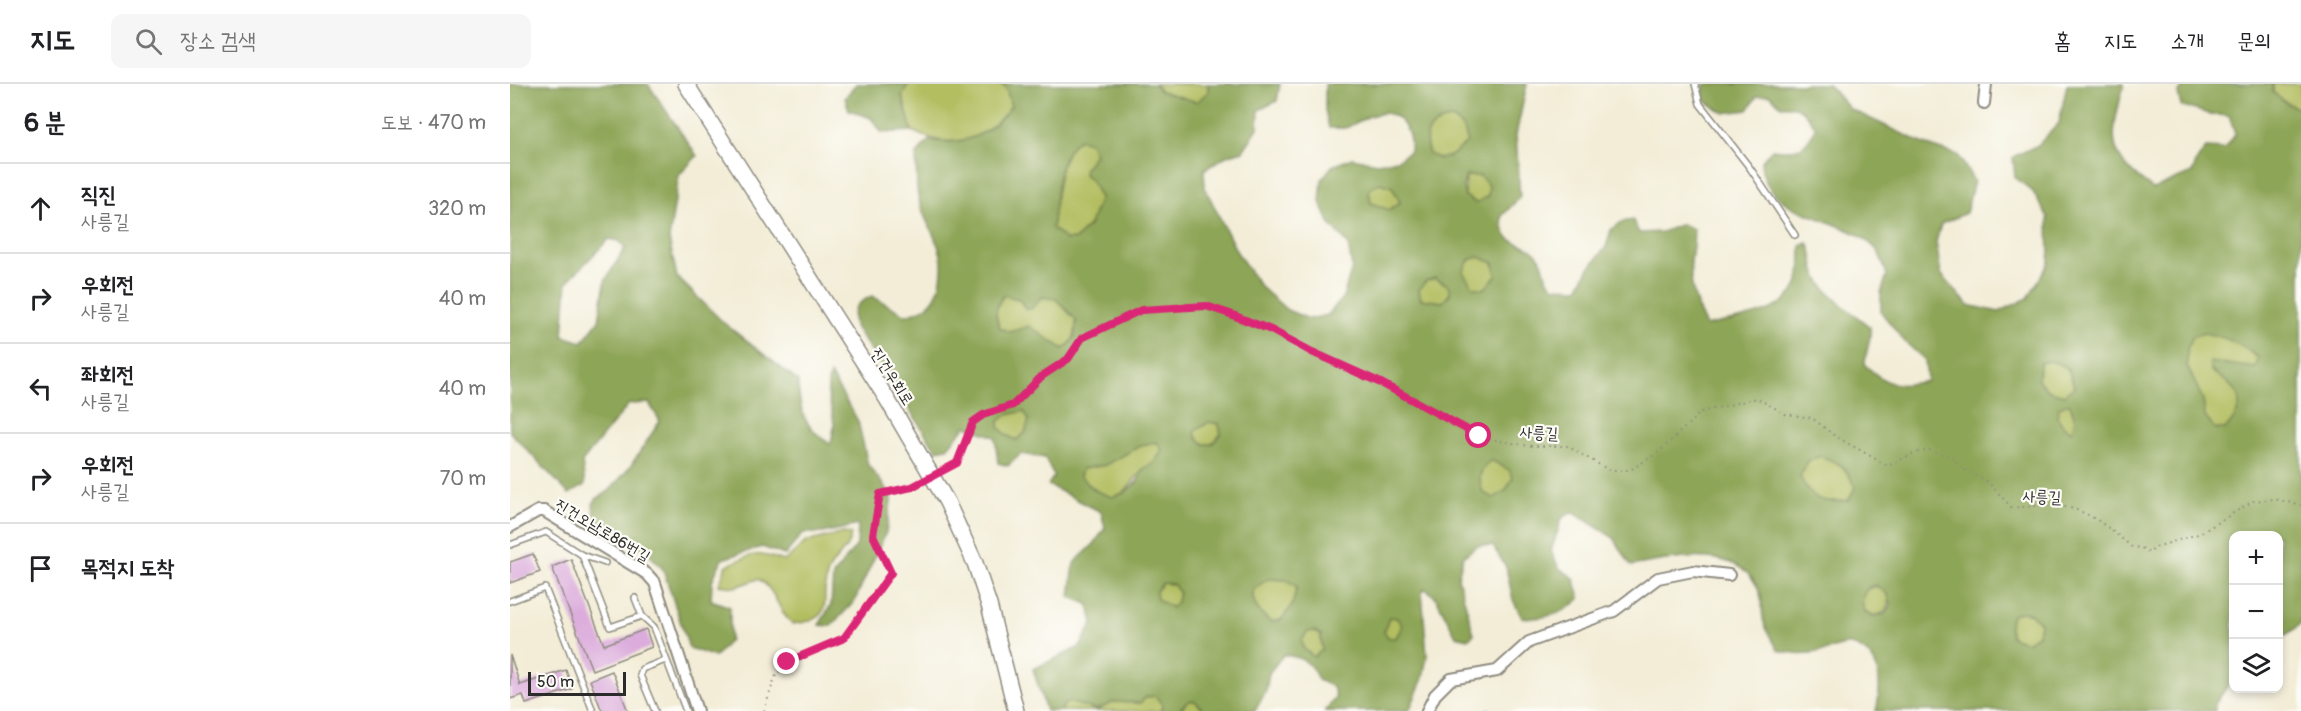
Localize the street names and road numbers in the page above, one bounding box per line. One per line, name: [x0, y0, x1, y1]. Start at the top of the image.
street label: 진건우회로: [867, 344, 918, 409]
street label: 사릉길: [1519, 422, 1559, 444]
street label: 사릉길: [2022, 486, 2062, 508]
street label: 진건오남로86번길: [551, 495, 654, 567]

